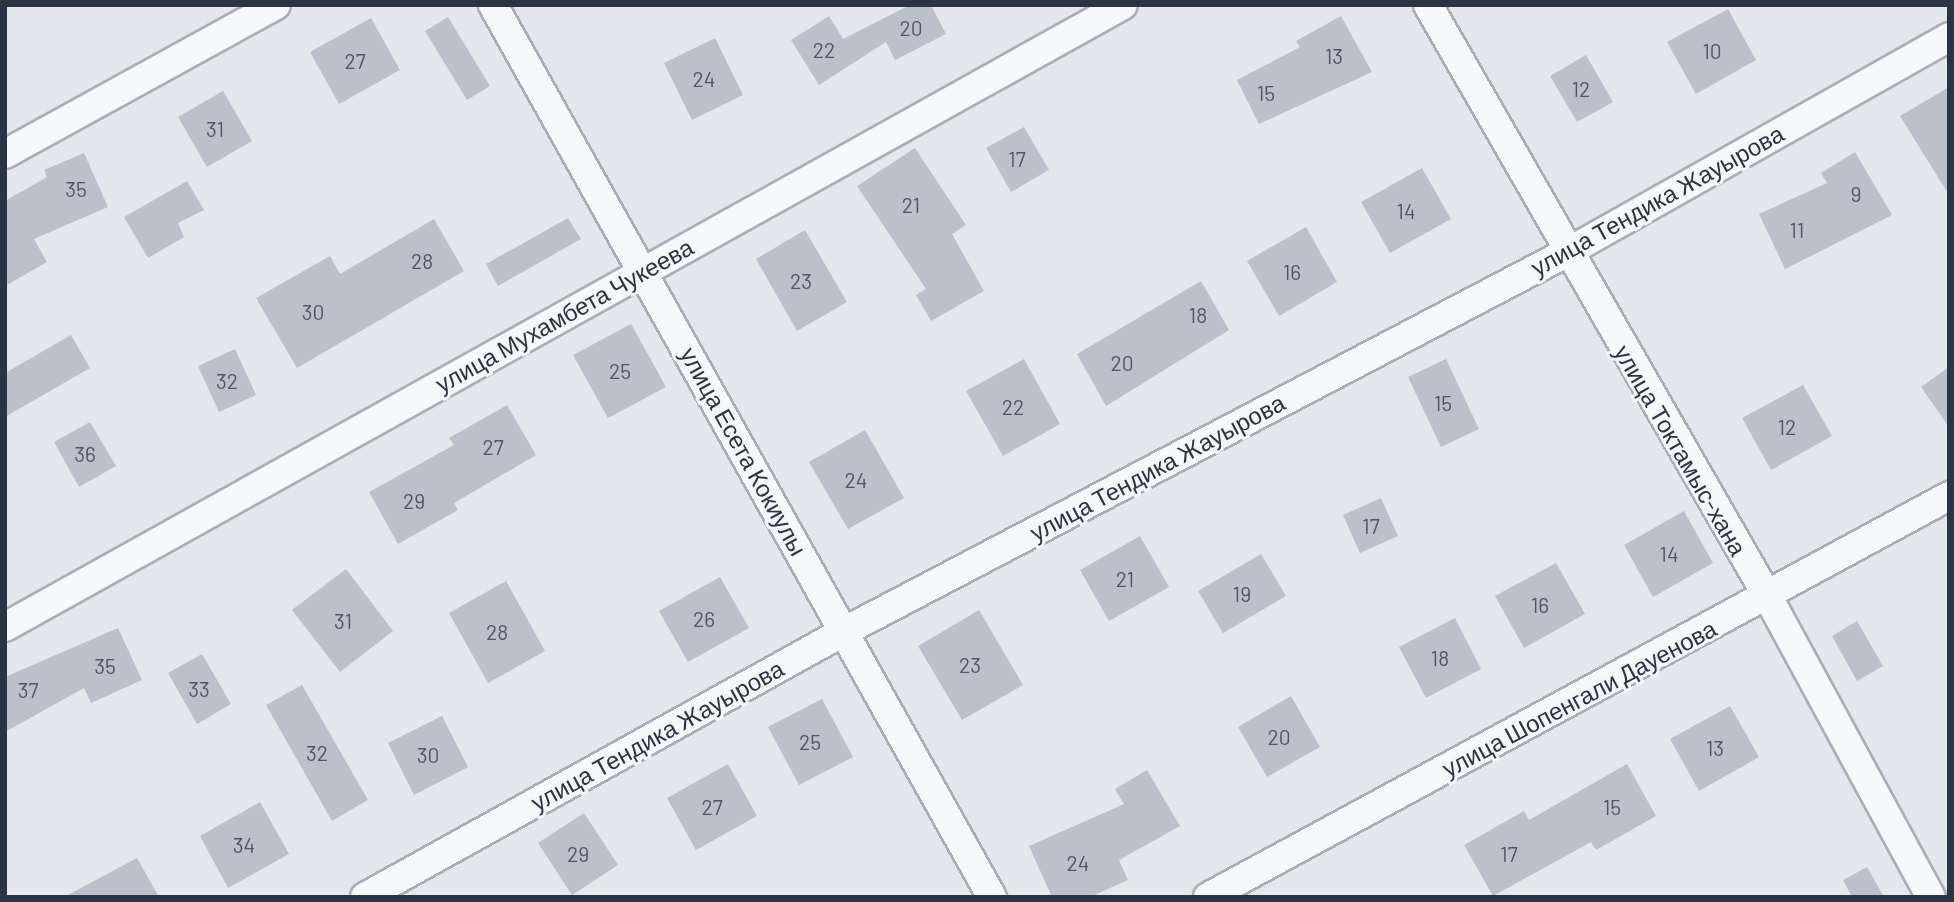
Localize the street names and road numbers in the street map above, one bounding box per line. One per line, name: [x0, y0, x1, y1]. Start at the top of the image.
street label: улица Тендика Жауырова: [1526, 118, 1788, 282]
street label: улица Мухамбета Чукеева: [430, 232, 698, 398]
street label: улица Токтамыс-хана: [1609, 339, 1753, 561]
street label: улица Есета Кокиулы: [675, 342, 813, 560]
street label: улица Тендика Жауырова: [1025, 387, 1289, 547]
street label: улица Шопенгали Дауенова: [1437, 613, 1721, 783]
street label: улица Тендика Жауырова: [526, 653, 788, 817]

